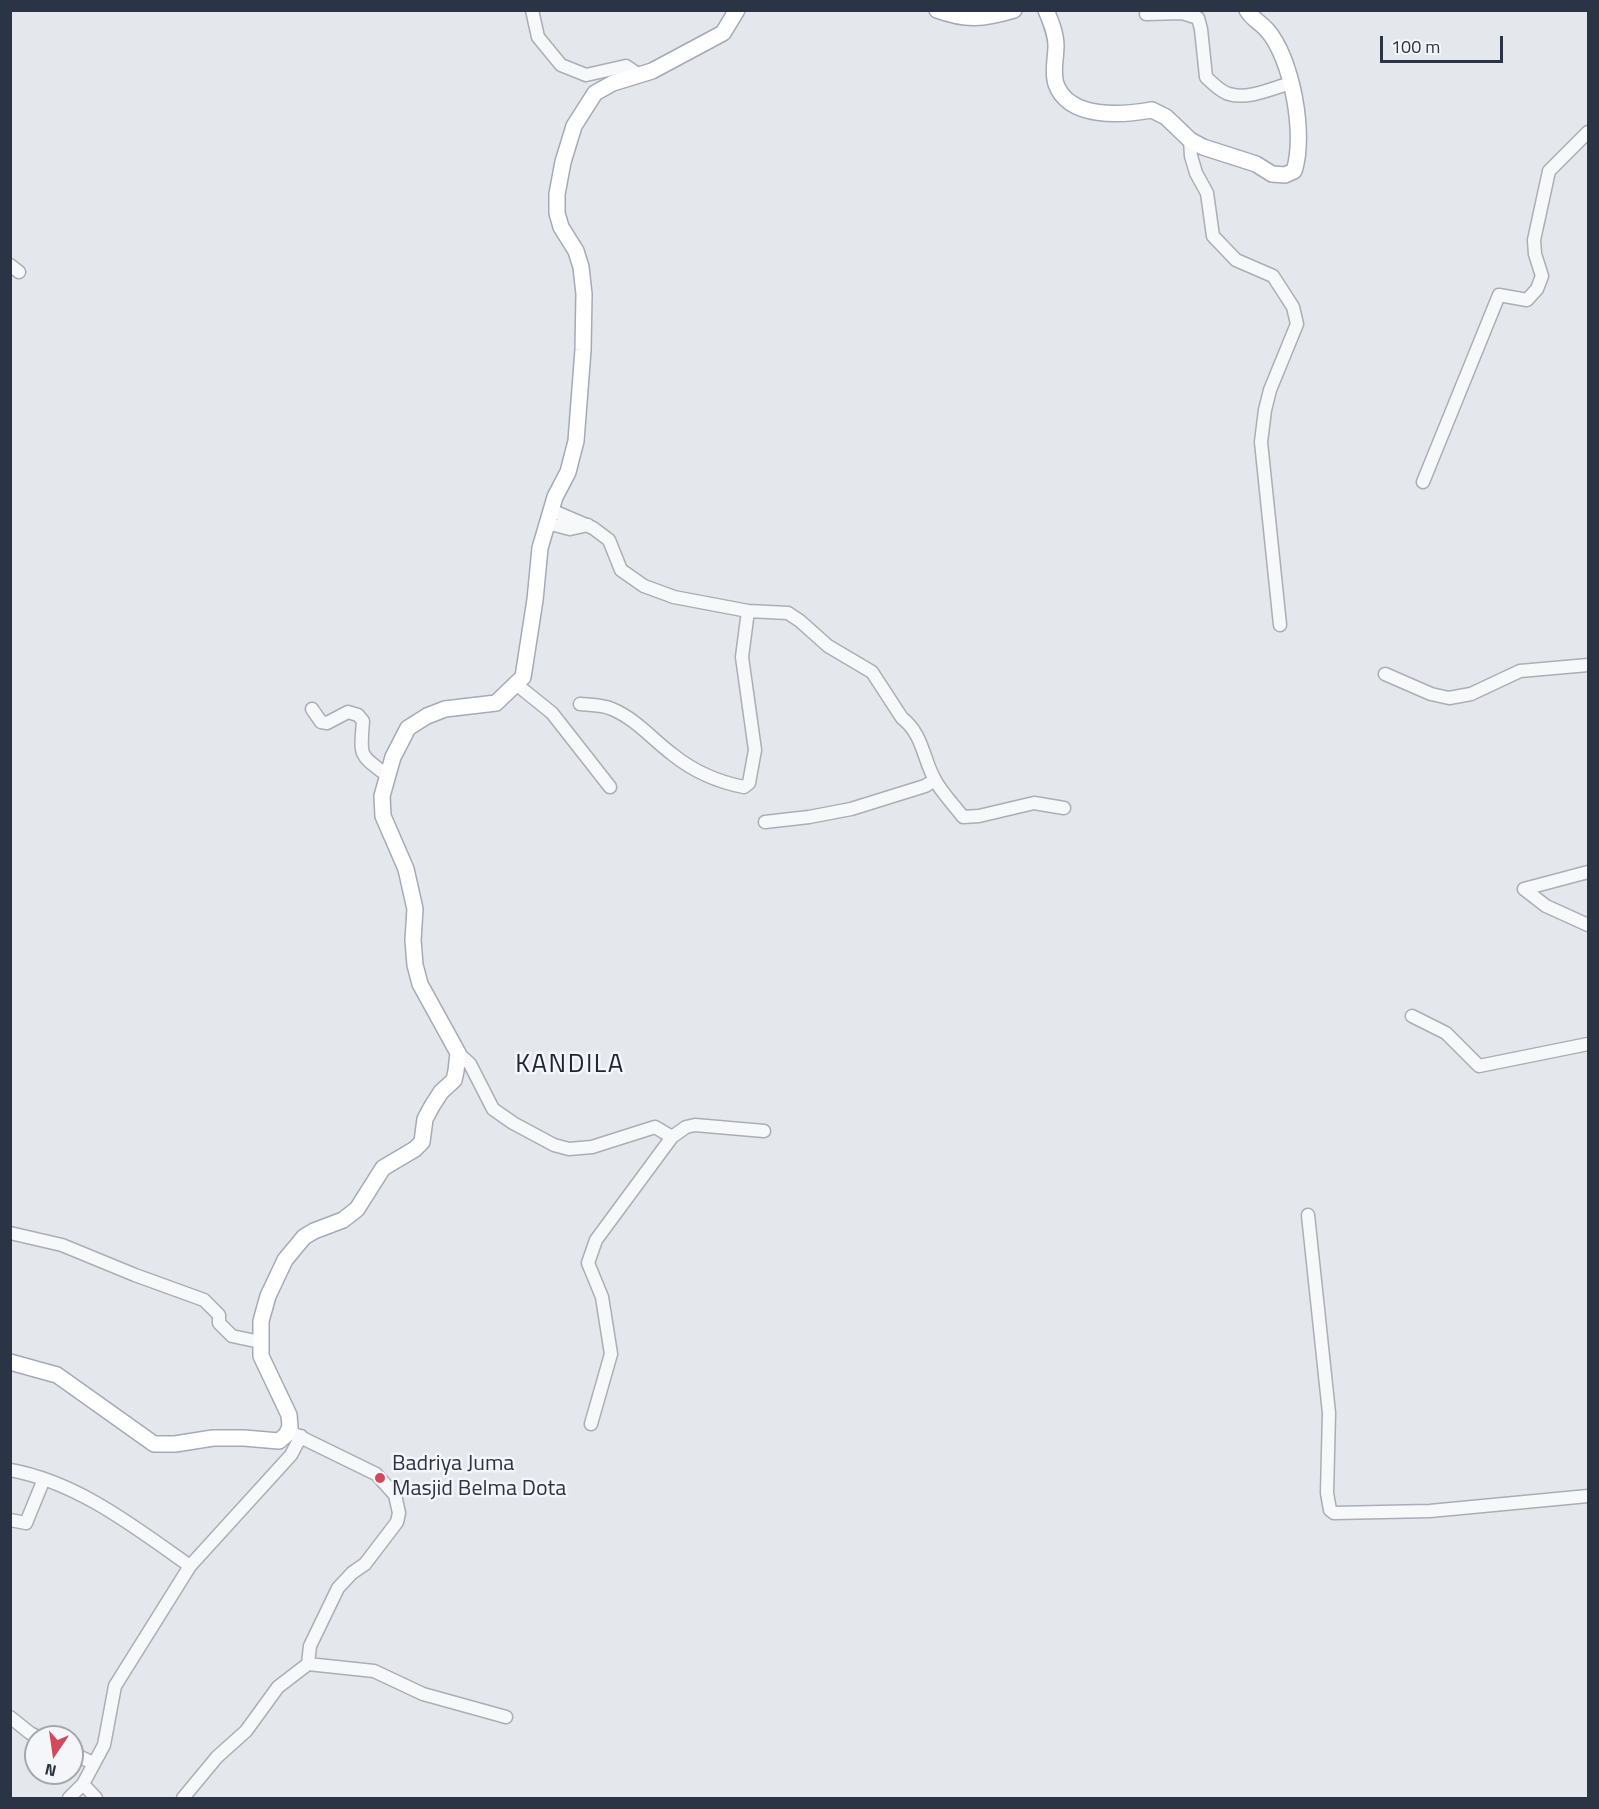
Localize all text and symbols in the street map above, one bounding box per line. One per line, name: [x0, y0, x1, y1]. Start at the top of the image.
scale bar: [1383, 24, 1506, 62]
text: 100 m: [1391, 33, 1440, 60]
district label: KANDILA: [515, 1050, 625, 1082]
place label: Badriya Juma Masjid Belma Dota: [392, 1452, 566, 1504]
marker: Badriya Juma Masjid Belma Dota: [373, 1471, 387, 1485]
north arrow: [24, 1725, 84, 1785]
text: N: [42, 1758, 59, 1784]

